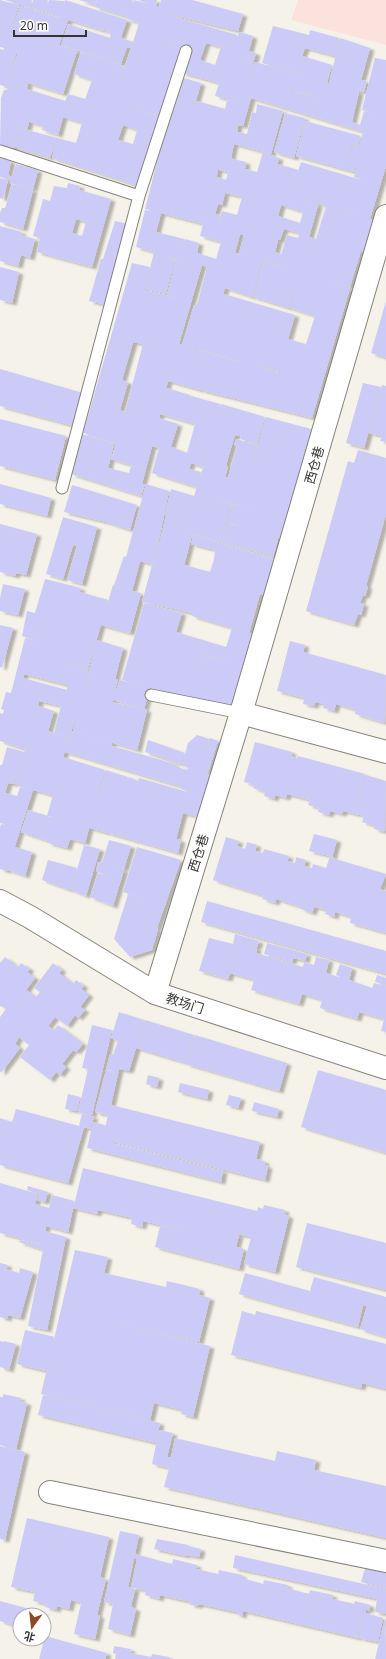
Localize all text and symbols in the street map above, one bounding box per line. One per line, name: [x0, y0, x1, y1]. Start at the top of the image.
scale bar: [14, 12, 86, 38]
text: 20 m: [20, 17, 48, 34]
street label: 西仓巷: [300, 444, 328, 486]
street label: 西仓巷: [184, 832, 212, 874]
street label: 教场门: [164, 988, 206, 1018]
north arrow: [12, 1607, 52, 1647]
text: 北: [22, 1628, 37, 1646]

